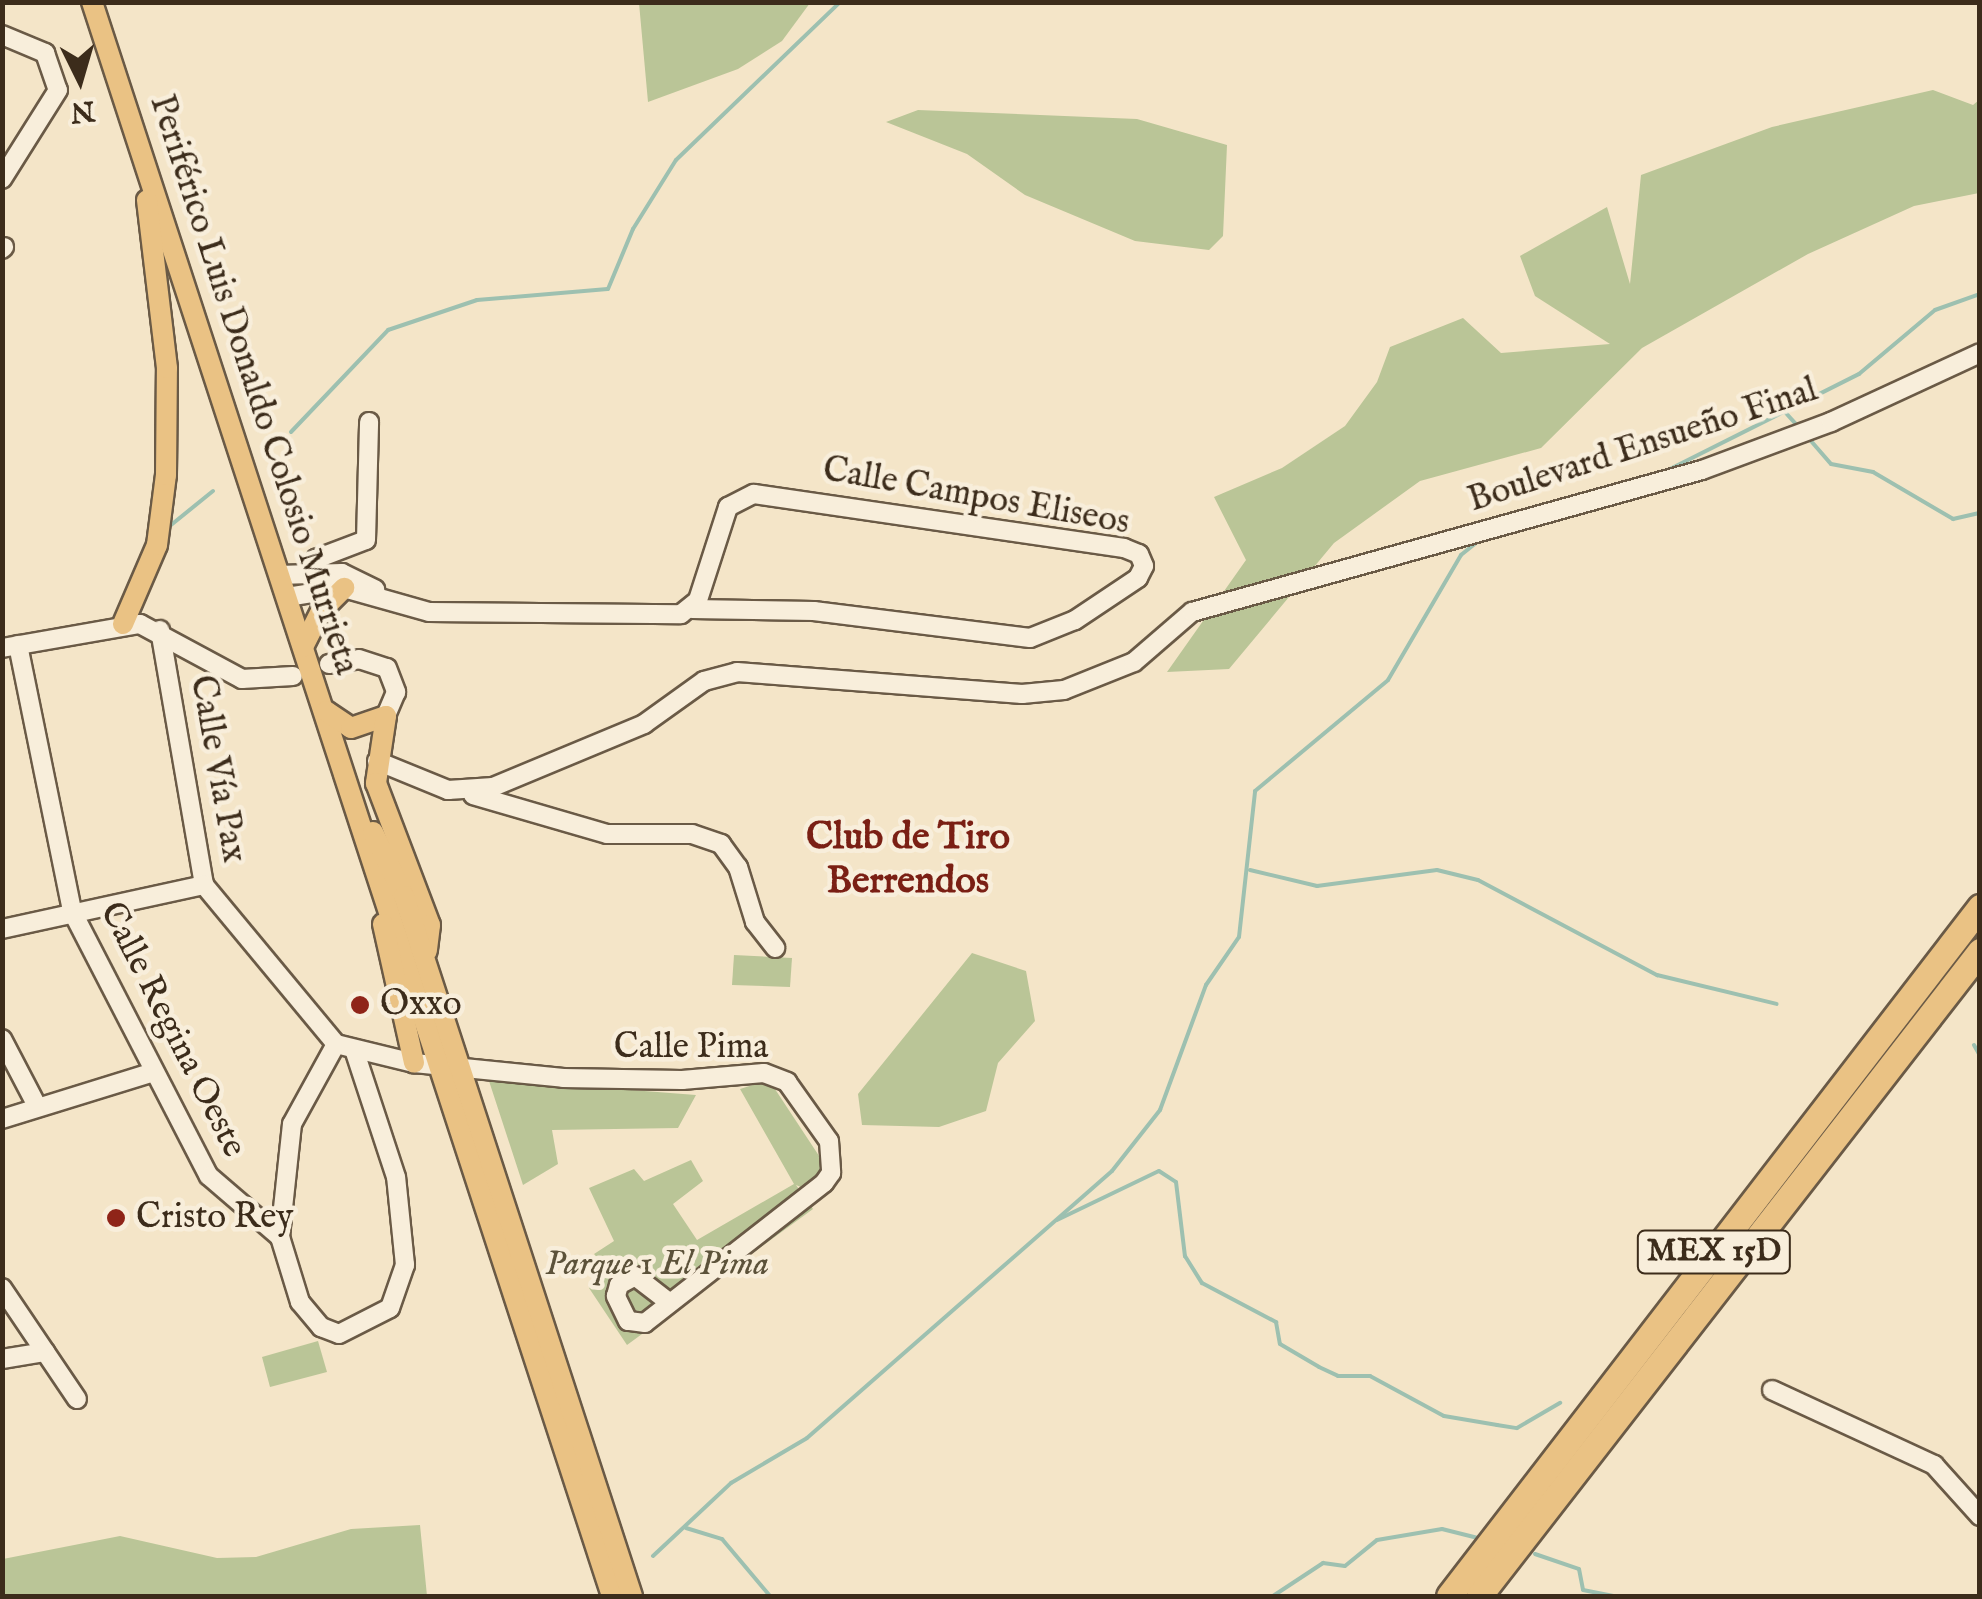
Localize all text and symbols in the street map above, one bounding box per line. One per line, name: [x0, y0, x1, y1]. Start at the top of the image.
north arrow: [30, 30, 130, 130]
street label: Periférico Luis Donaldo Colosio Murrieta: [139, 90, 367, 680]
text: N: [69, 92, 96, 129]
street label: Boulevard Ensueño Final: [1463, 370, 1823, 522]
street label: Calle Campos Eliseos: [819, 449, 1133, 545]
street label: Calle Vía Pax: [180, 672, 254, 866]
district label: Club de Tiro Berrendos: [806, 816, 1010, 906]
street label: Calle Regina Oeste: [90, 895, 254, 1165]
place label: Oxxo: [380, 984, 462, 1026]
marker: Oxxo: [349, 994, 371, 1016]
street label: Calle Pima: [614, 1027, 768, 1069]
place label: Cristo Rey: [136, 1197, 294, 1239]
marker: Cristo Rey: [105, 1207, 127, 1229]
road number: MEX 15D: [1636, 1225, 1792, 1279]
park label: Parque 1 El Pima: [545, 1244, 769, 1286]

